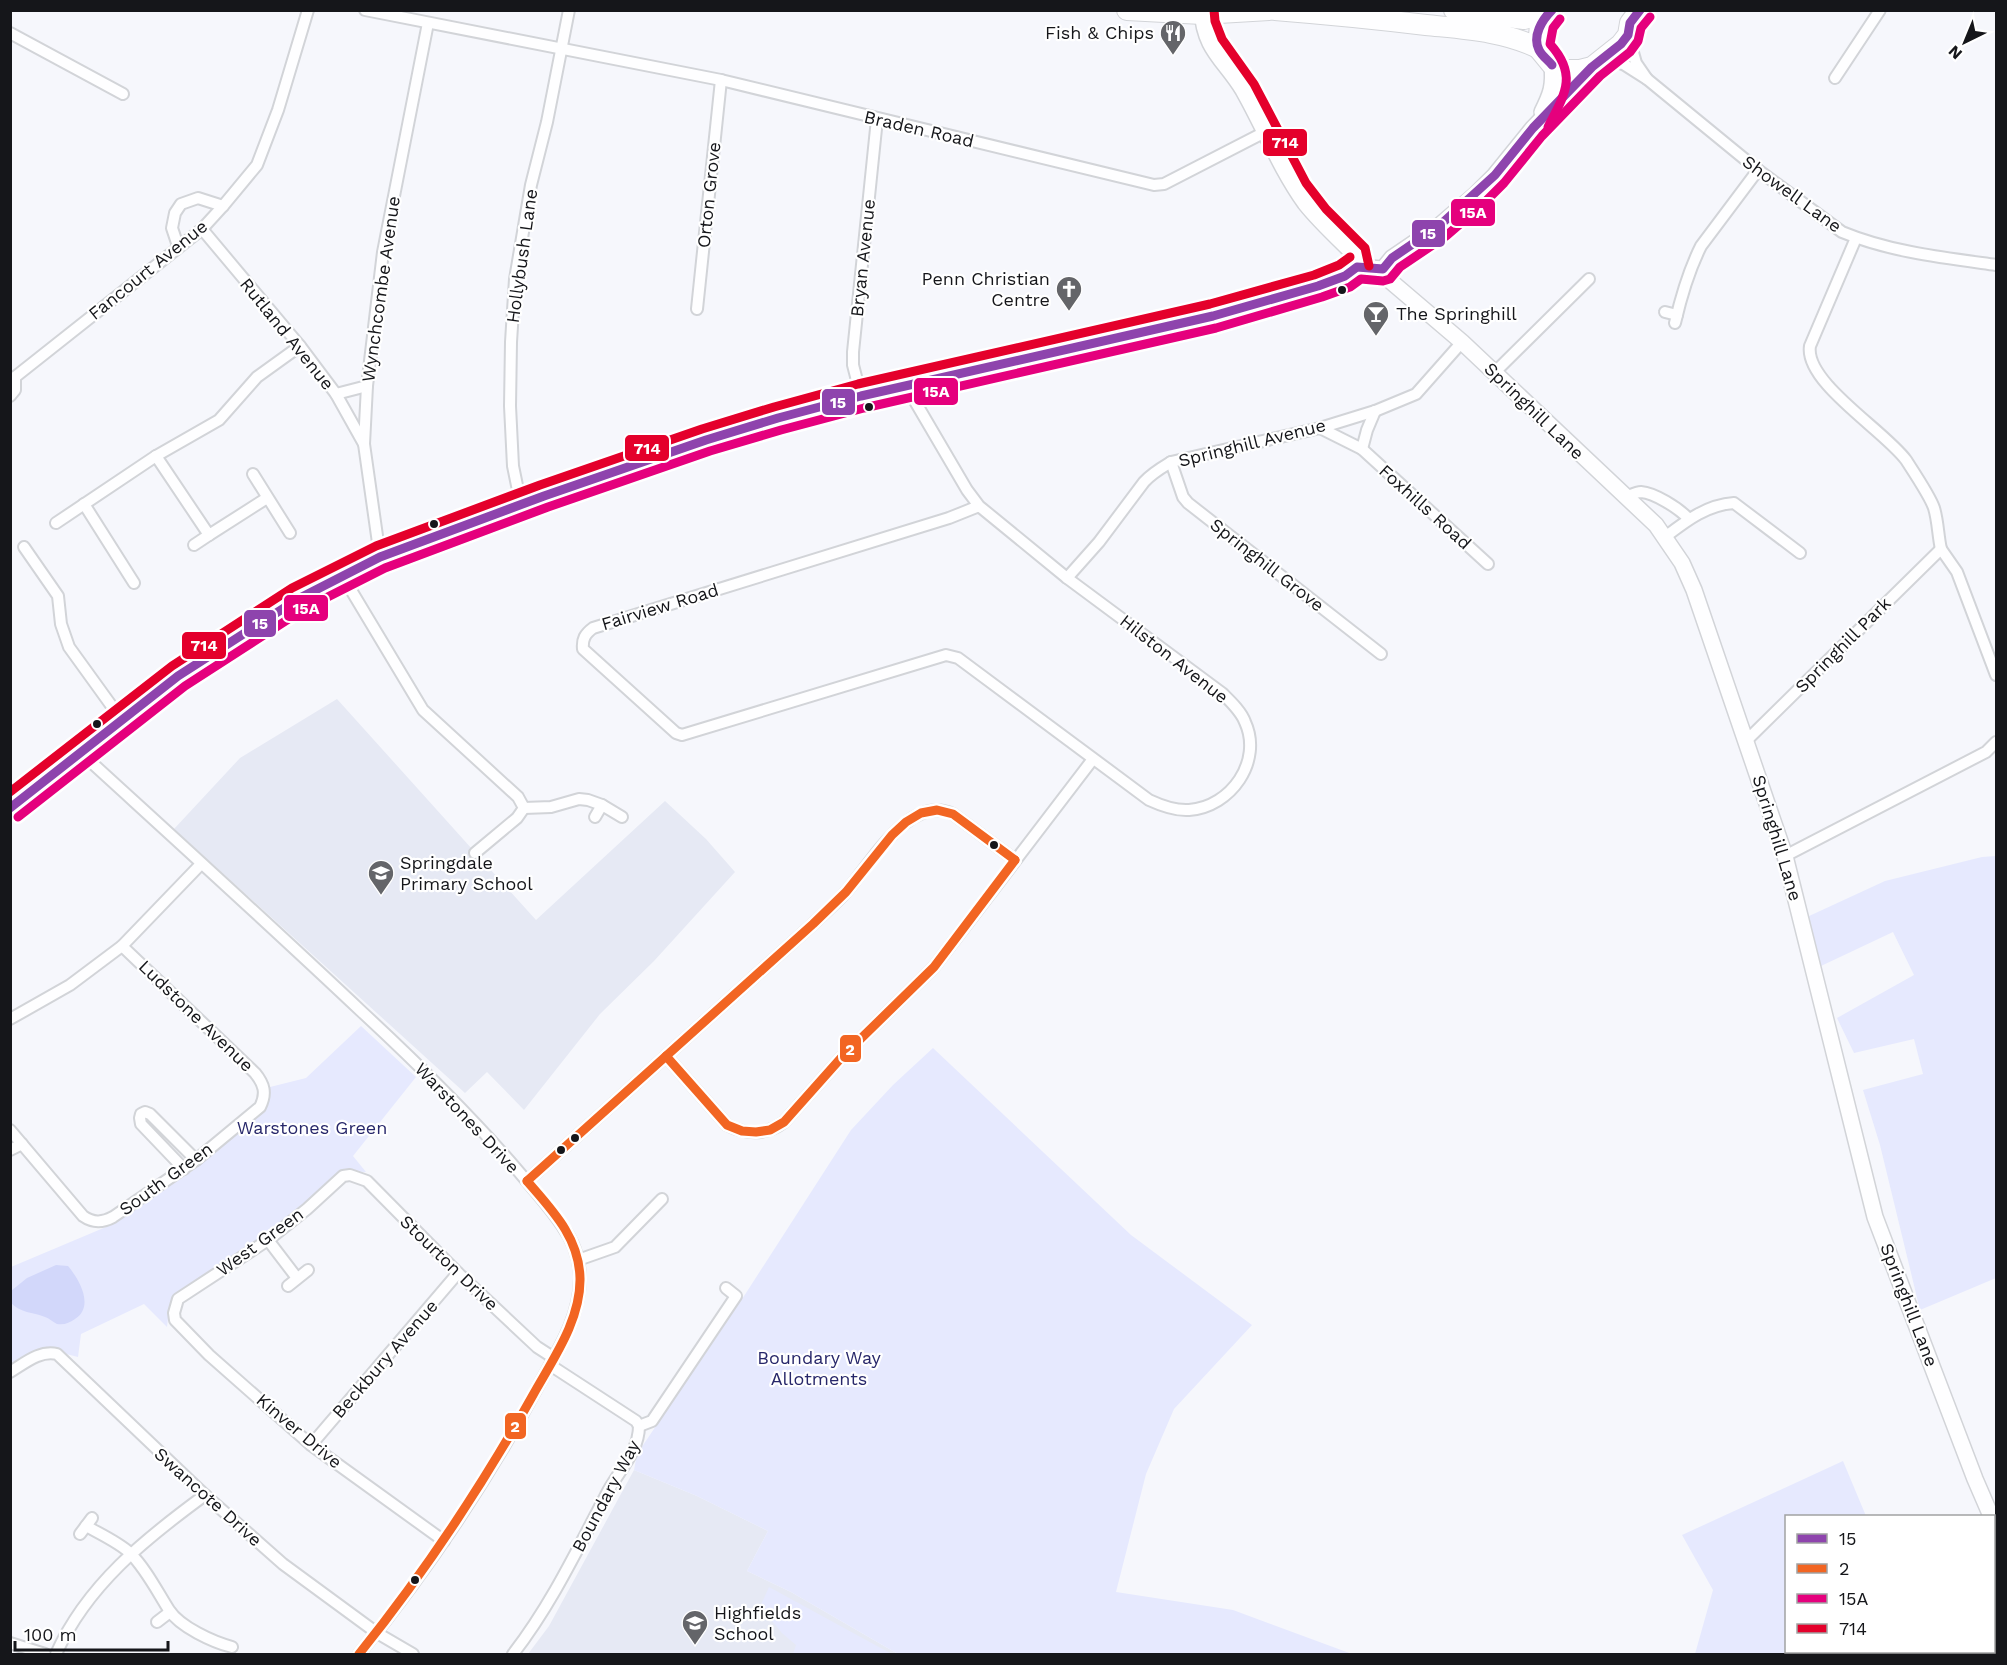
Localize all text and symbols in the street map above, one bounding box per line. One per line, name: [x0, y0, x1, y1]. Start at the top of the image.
north arrow: [1935, 12, 1995, 72]
restaurant icon: Fish & Chips: [1158, 18, 1188, 56]
place label: Fish & Chips: [1045, 22, 1154, 43]
text: N: [1944, 42, 1966, 64]
street label: Braden Road: [862, 106, 976, 151]
line badge: 714: [1262, 128, 1308, 157]
text: 714: [1272, 133, 1298, 152]
street label: Orton Grove: [692, 141, 725, 249]
street label: Showell Lane: [1739, 151, 1846, 237]
street label: Hollybush Lane: [502, 187, 541, 324]
street label: Wynchcombe Avenue: [357, 195, 404, 383]
street label: Bryan Avenue: [846, 198, 879, 318]
line badge: 15A: [1450, 198, 1496, 227]
text: 15A: [1459, 203, 1487, 222]
street label: Fancourt Avenue: [84, 215, 211, 324]
line badge: 15: [1411, 219, 1446, 248]
text: 15: [1420, 224, 1436, 243]
place label: Penn Christian Centre: [922, 268, 1050, 310]
street label: Rutland Avenue: [236, 274, 339, 394]
church icon: Penn Christian Centre: [1054, 274, 1084, 312]
unlabelled marker: [1336, 284, 1348, 296]
bar icon: The Springhill: [1361, 299, 1391, 337]
place label: The Springhill: [1396, 303, 1517, 324]
street label: Springhill Lane: [1480, 358, 1589, 464]
line badge: 15A: [913, 377, 959, 406]
text: 15A: [922, 382, 950, 401]
line badge: 15: [821, 388, 856, 416]
text: 15: [830, 393, 846, 412]
unlabelled marker: [863, 401, 875, 413]
street label: Springhill Avenue: [1176, 414, 1328, 471]
line badge: 714: [624, 434, 670, 462]
text: 714: [634, 439, 660, 458]
street label: Foxhills Road: [1375, 460, 1476, 553]
street label: Springhill Grove: [1206, 514, 1328, 616]
unlabelled marker: [428, 518, 440, 530]
street label: Fairview Road: [599, 579, 721, 634]
street label: Springhill Park: [1790, 592, 1895, 697]
line badge: 15A: [283, 594, 329, 622]
text: 15A: [292, 599, 320, 618]
line badge: 15: [243, 609, 277, 638]
street label: Hilston Avenue: [1116, 610, 1233, 707]
text: 15: [252, 614, 268, 633]
line badge: 714: [181, 631, 227, 660]
text: 714: [191, 636, 217, 655]
unlabelled marker: [91, 718, 103, 730]
street label: Springhill Lane: [1748, 772, 1807, 903]
unlabelled marker: [988, 839, 1000, 851]
place label: Springdale Primary School: [400, 852, 533, 894]
school or university icon: Springdale Primary School: [366, 858, 396, 896]
street label: Ludstone Avenue: [135, 955, 258, 1076]
line badge: 2: [839, 1034, 862, 1063]
text: 2: [845, 1040, 855, 1059]
street label: Warstones Drive: [411, 1058, 524, 1177]
park label: Warstones Green: [237, 1117, 387, 1138]
unlabelled marker: [569, 1132, 581, 1144]
street label: South Green: [115, 1138, 216, 1220]
unlabelled marker: [555, 1144, 567, 1156]
street label: West Green: [212, 1203, 307, 1280]
street label: Stourton Drive: [396, 1211, 503, 1315]
street label: Springhill Lane: [1876, 1240, 1943, 1370]
street label: Beckbury Avenue: [327, 1295, 442, 1422]
park label: Boundary Way Allotments: [757, 1347, 882, 1389]
street label: Kinver Drive: [252, 1389, 346, 1472]
line badge: 2: [504, 1412, 527, 1440]
text: 2: [510, 1417, 520, 1436]
street label: Boundary Way: [567, 1436, 644, 1555]
street label: Swancote Drive: [150, 1443, 266, 1550]
legend: [1785, 1515, 1995, 1653]
text: 15: [1839, 1528, 1857, 1549]
text: 2: [1839, 1558, 1850, 1579]
unlabelled marker: [409, 1574, 421, 1586]
text: 15A: [1839, 1588, 1868, 1609]
place label: Highfields School: [714, 1602, 801, 1644]
school or university icon: Highfields School: [680, 1608, 710, 1646]
scale bar: [15, 1614, 168, 1652]
text: 714: [1839, 1618, 1867, 1639]
text: 100 m: [24, 1624, 77, 1645]

